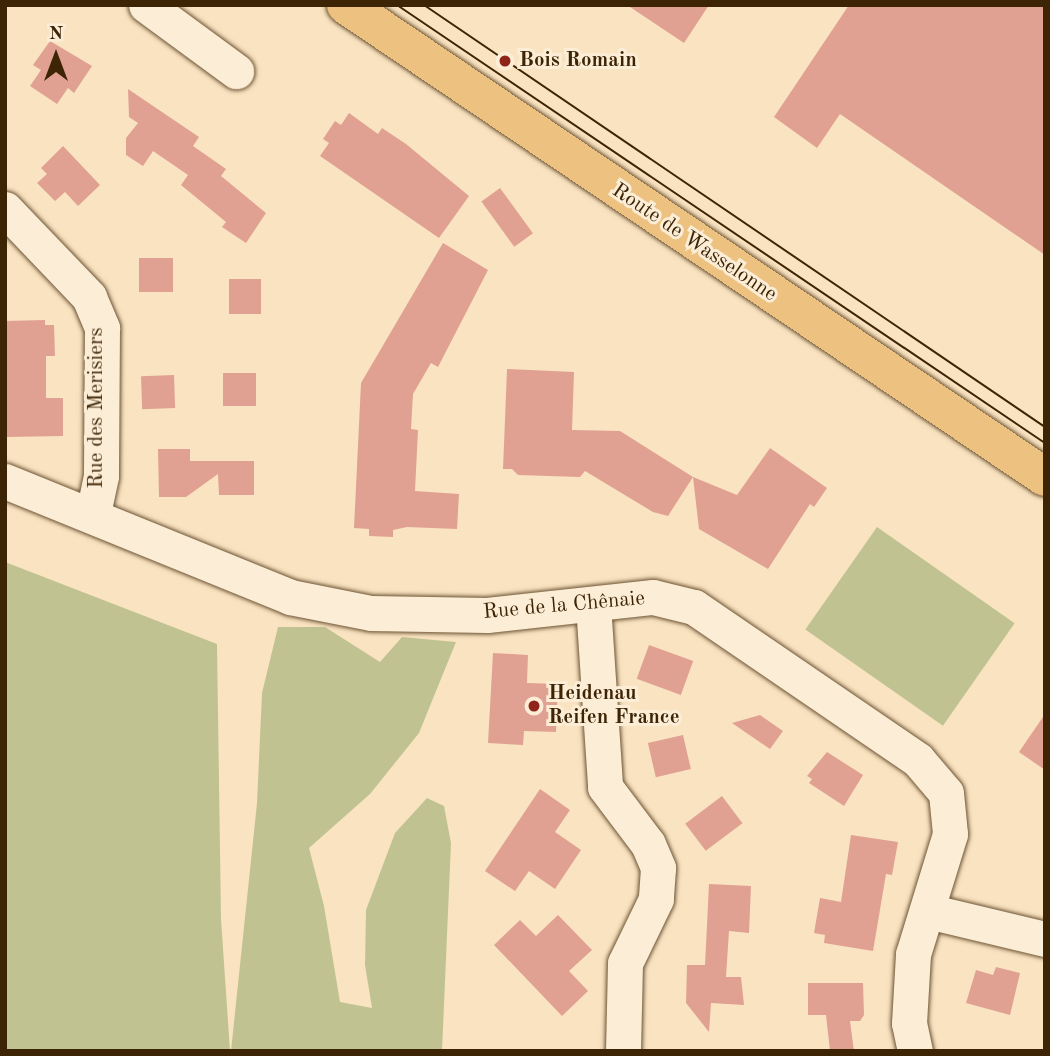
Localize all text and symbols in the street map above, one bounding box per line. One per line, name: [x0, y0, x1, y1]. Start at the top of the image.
north arrow: [21, 21, 91, 91]
text: N: [49, 25, 63, 44]
place label: Bois Romain: [519, 48, 637, 74]
marker: Bois Romain: [497, 53, 513, 69]
street label: Route de Wasselonne: [607, 178, 781, 308]
street label: Rue des Merisiers: [84, 327, 110, 489]
street label: Rue de la Chênaie: [482, 586, 646, 626]
place label: Heidenau Reifen France: [548, 681, 680, 731]
marker: Heidenau Reifen France: [526, 698, 542, 714]

